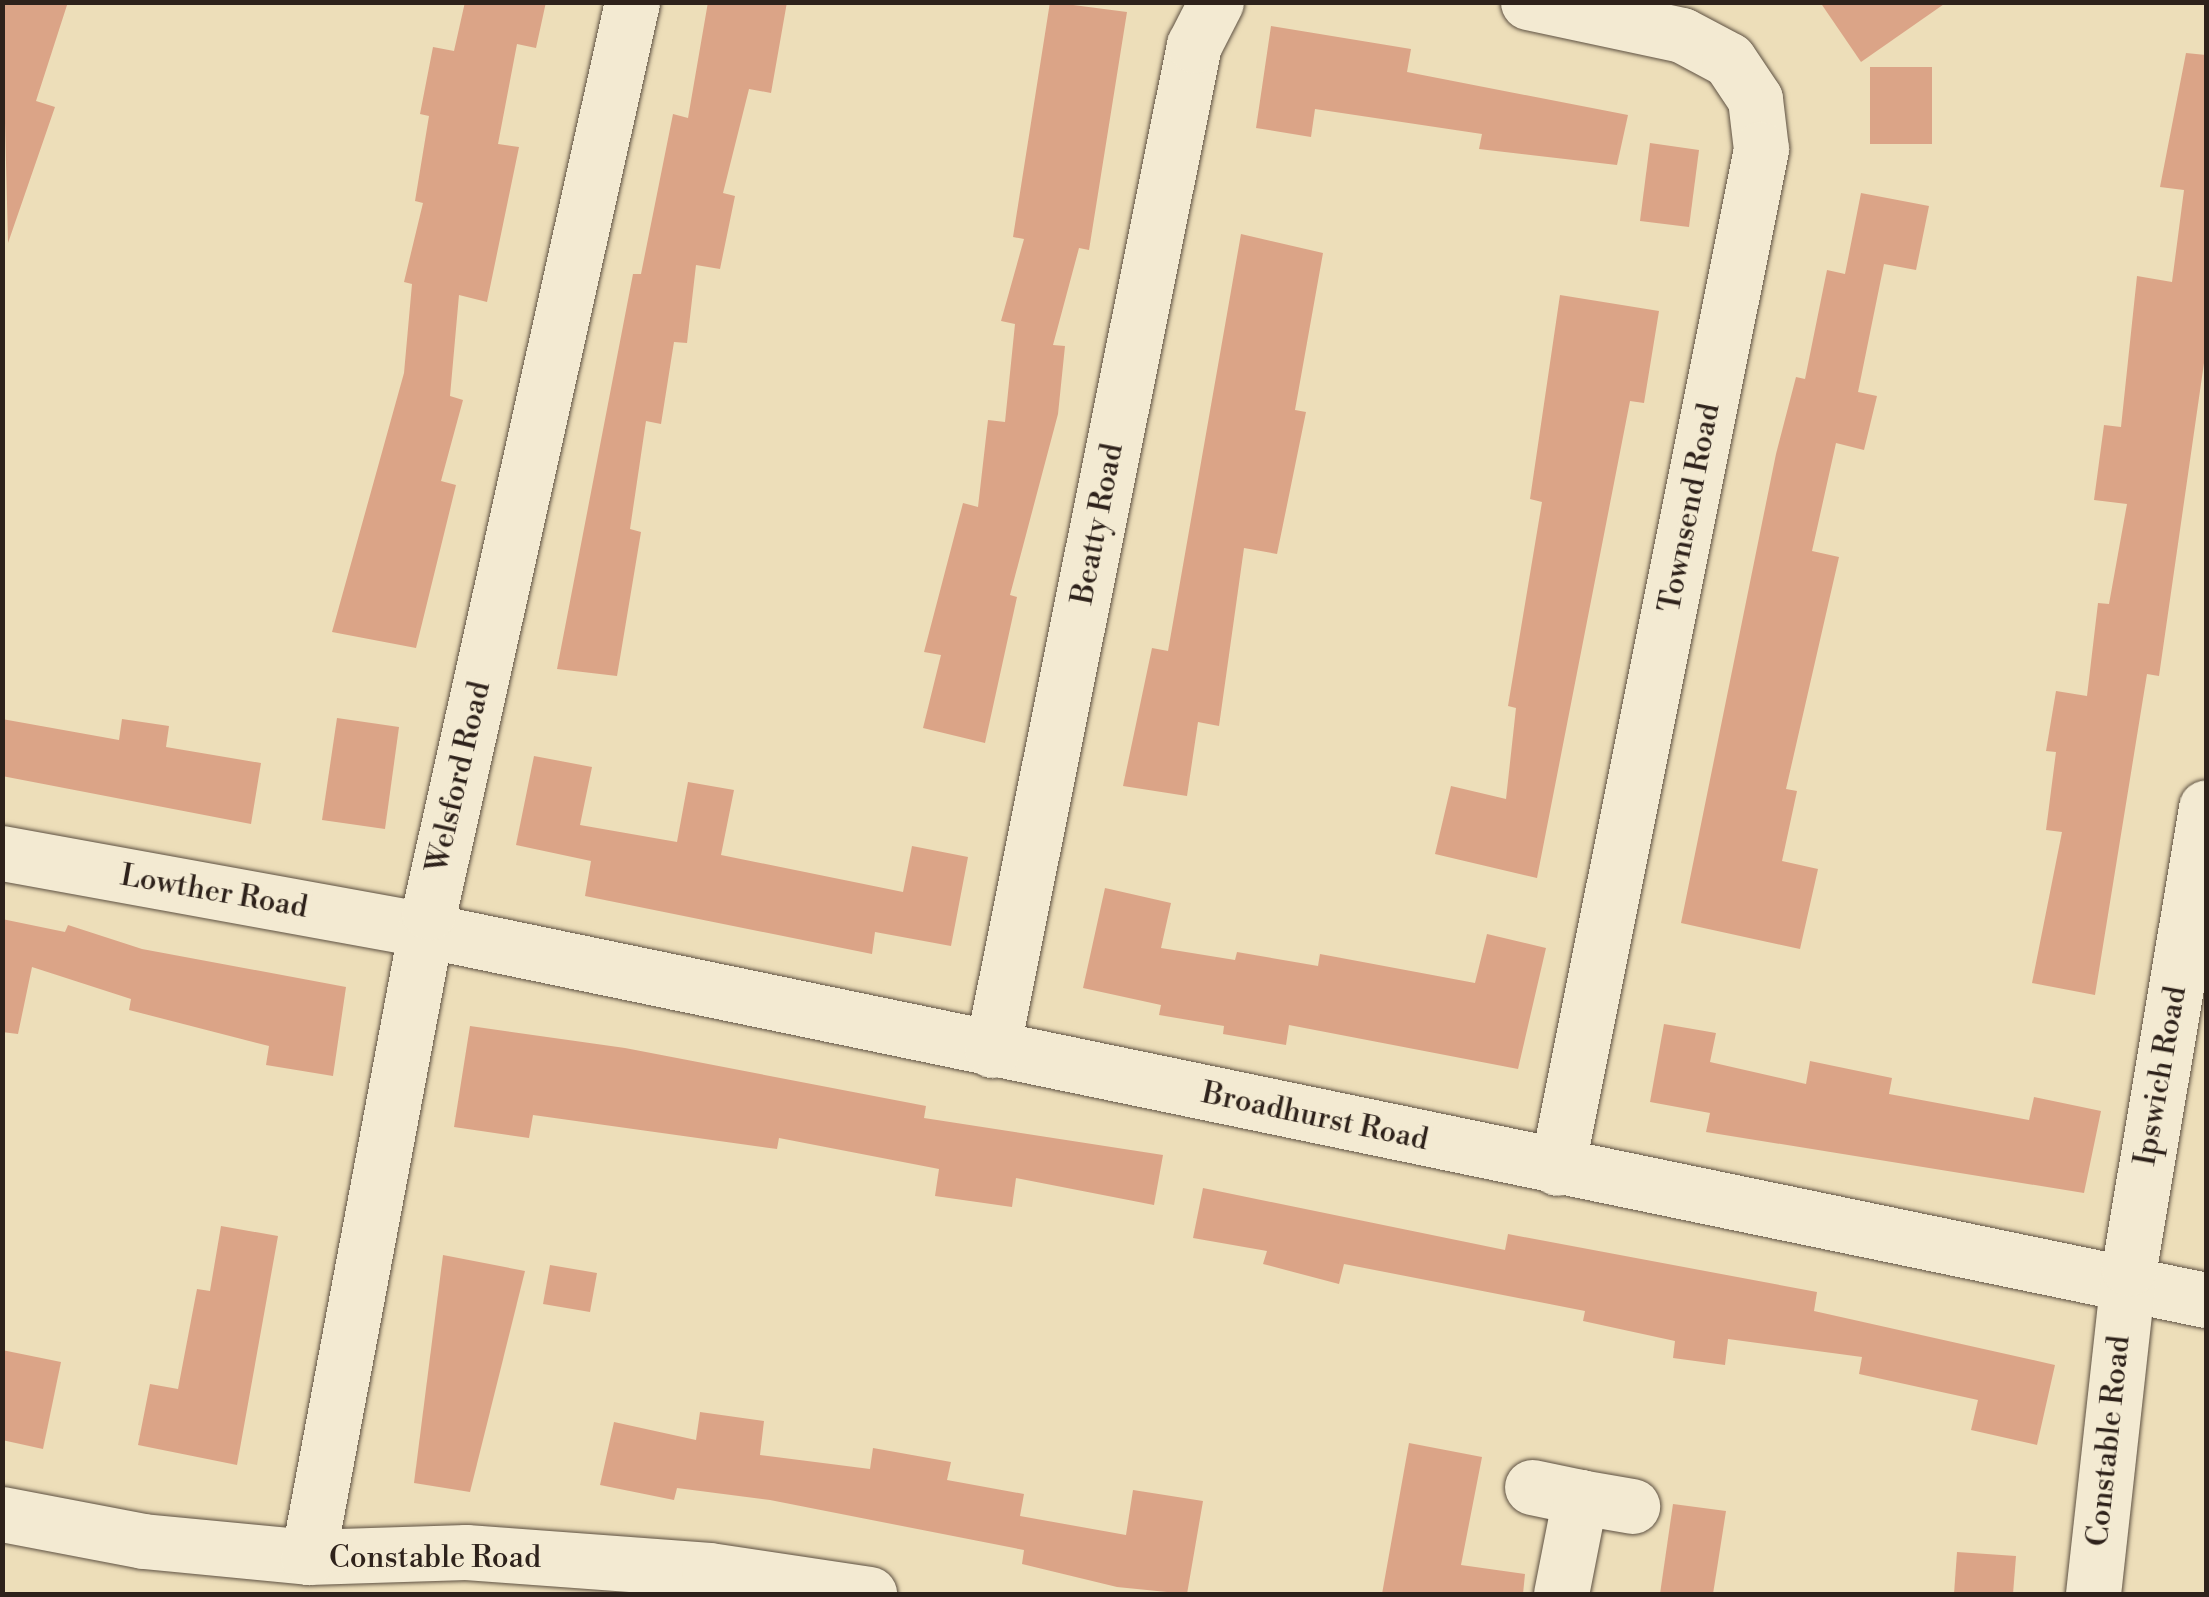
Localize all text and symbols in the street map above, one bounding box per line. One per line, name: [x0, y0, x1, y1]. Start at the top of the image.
street label: Townsend Road: [1652, 400, 1728, 616]
street label: Beatty Road: [1065, 441, 1131, 607]
street label: Welsford Road: [420, 678, 498, 876]
street label: Lowther Road: [118, 858, 310, 926]
street label: Ipswich Road: [2128, 984, 2194, 1168]
street label: Broadhurst Road: [1199, 1075, 1431, 1159]
street label: Constable Road: [2080, 1334, 2138, 1548]
street label: Constable Road: [329, 1540, 541, 1576]

